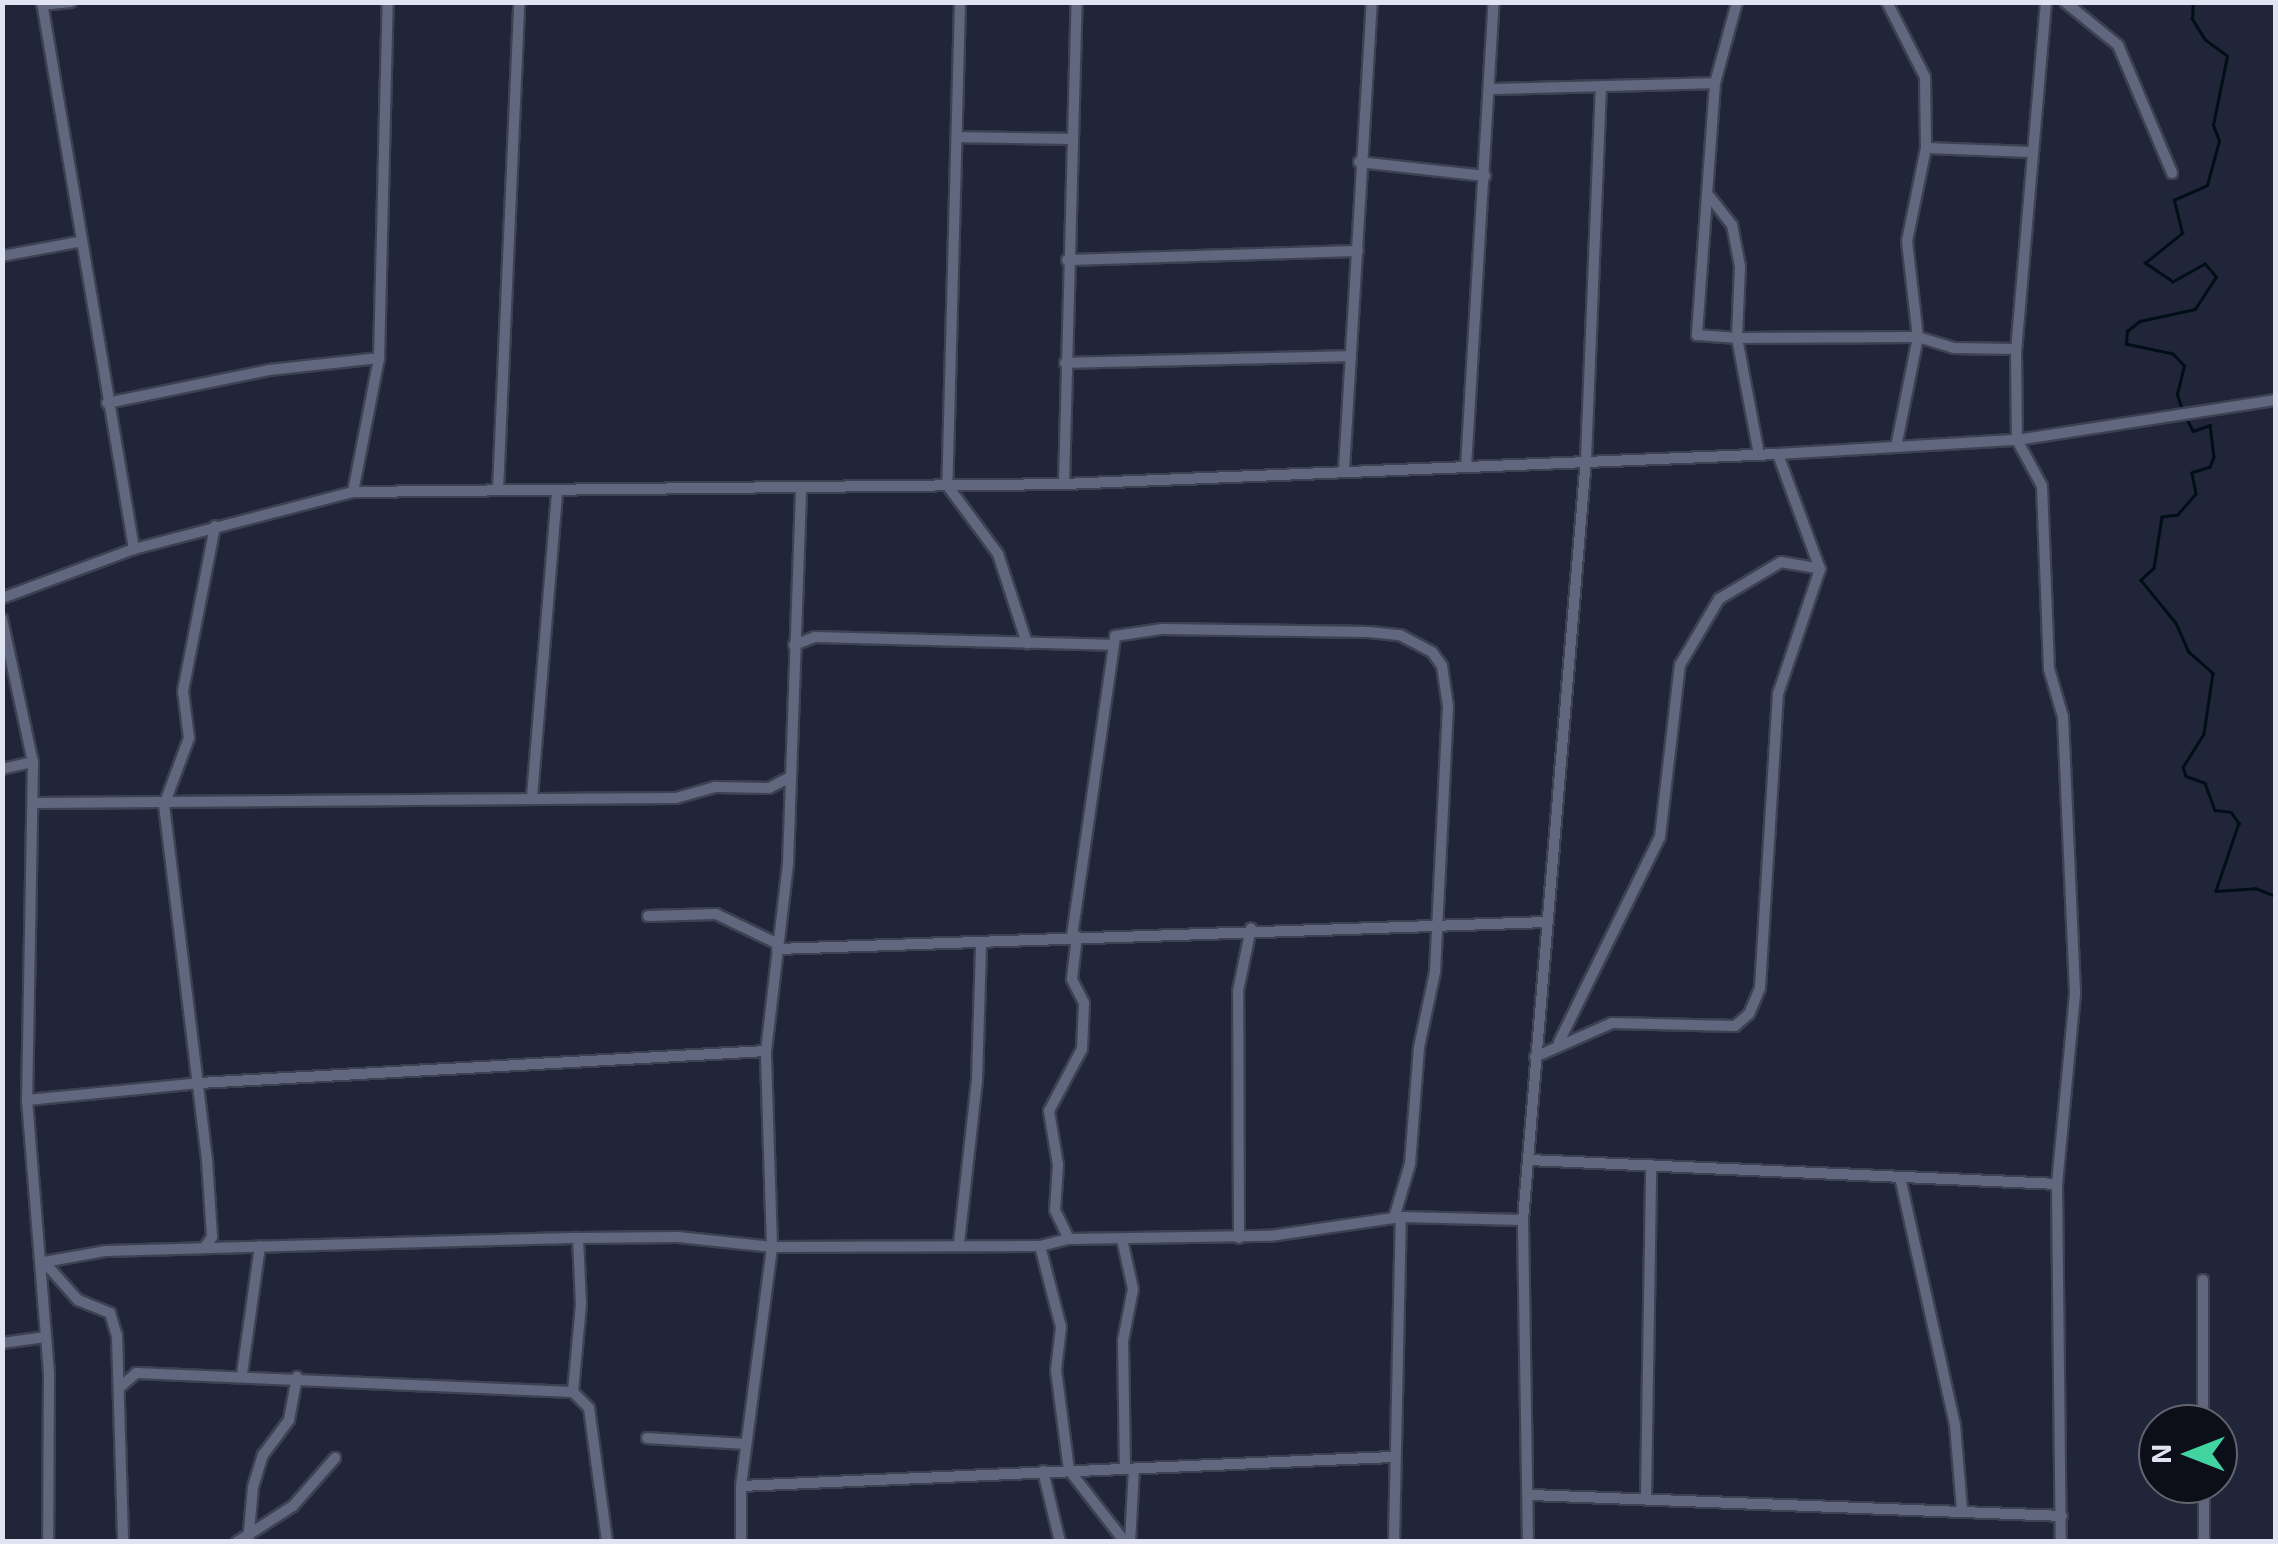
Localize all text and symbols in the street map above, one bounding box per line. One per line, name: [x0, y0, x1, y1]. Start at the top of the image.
north arrow: [2138, 1404, 2238, 1504]
text: N: [2143, 1444, 2177, 1464]

